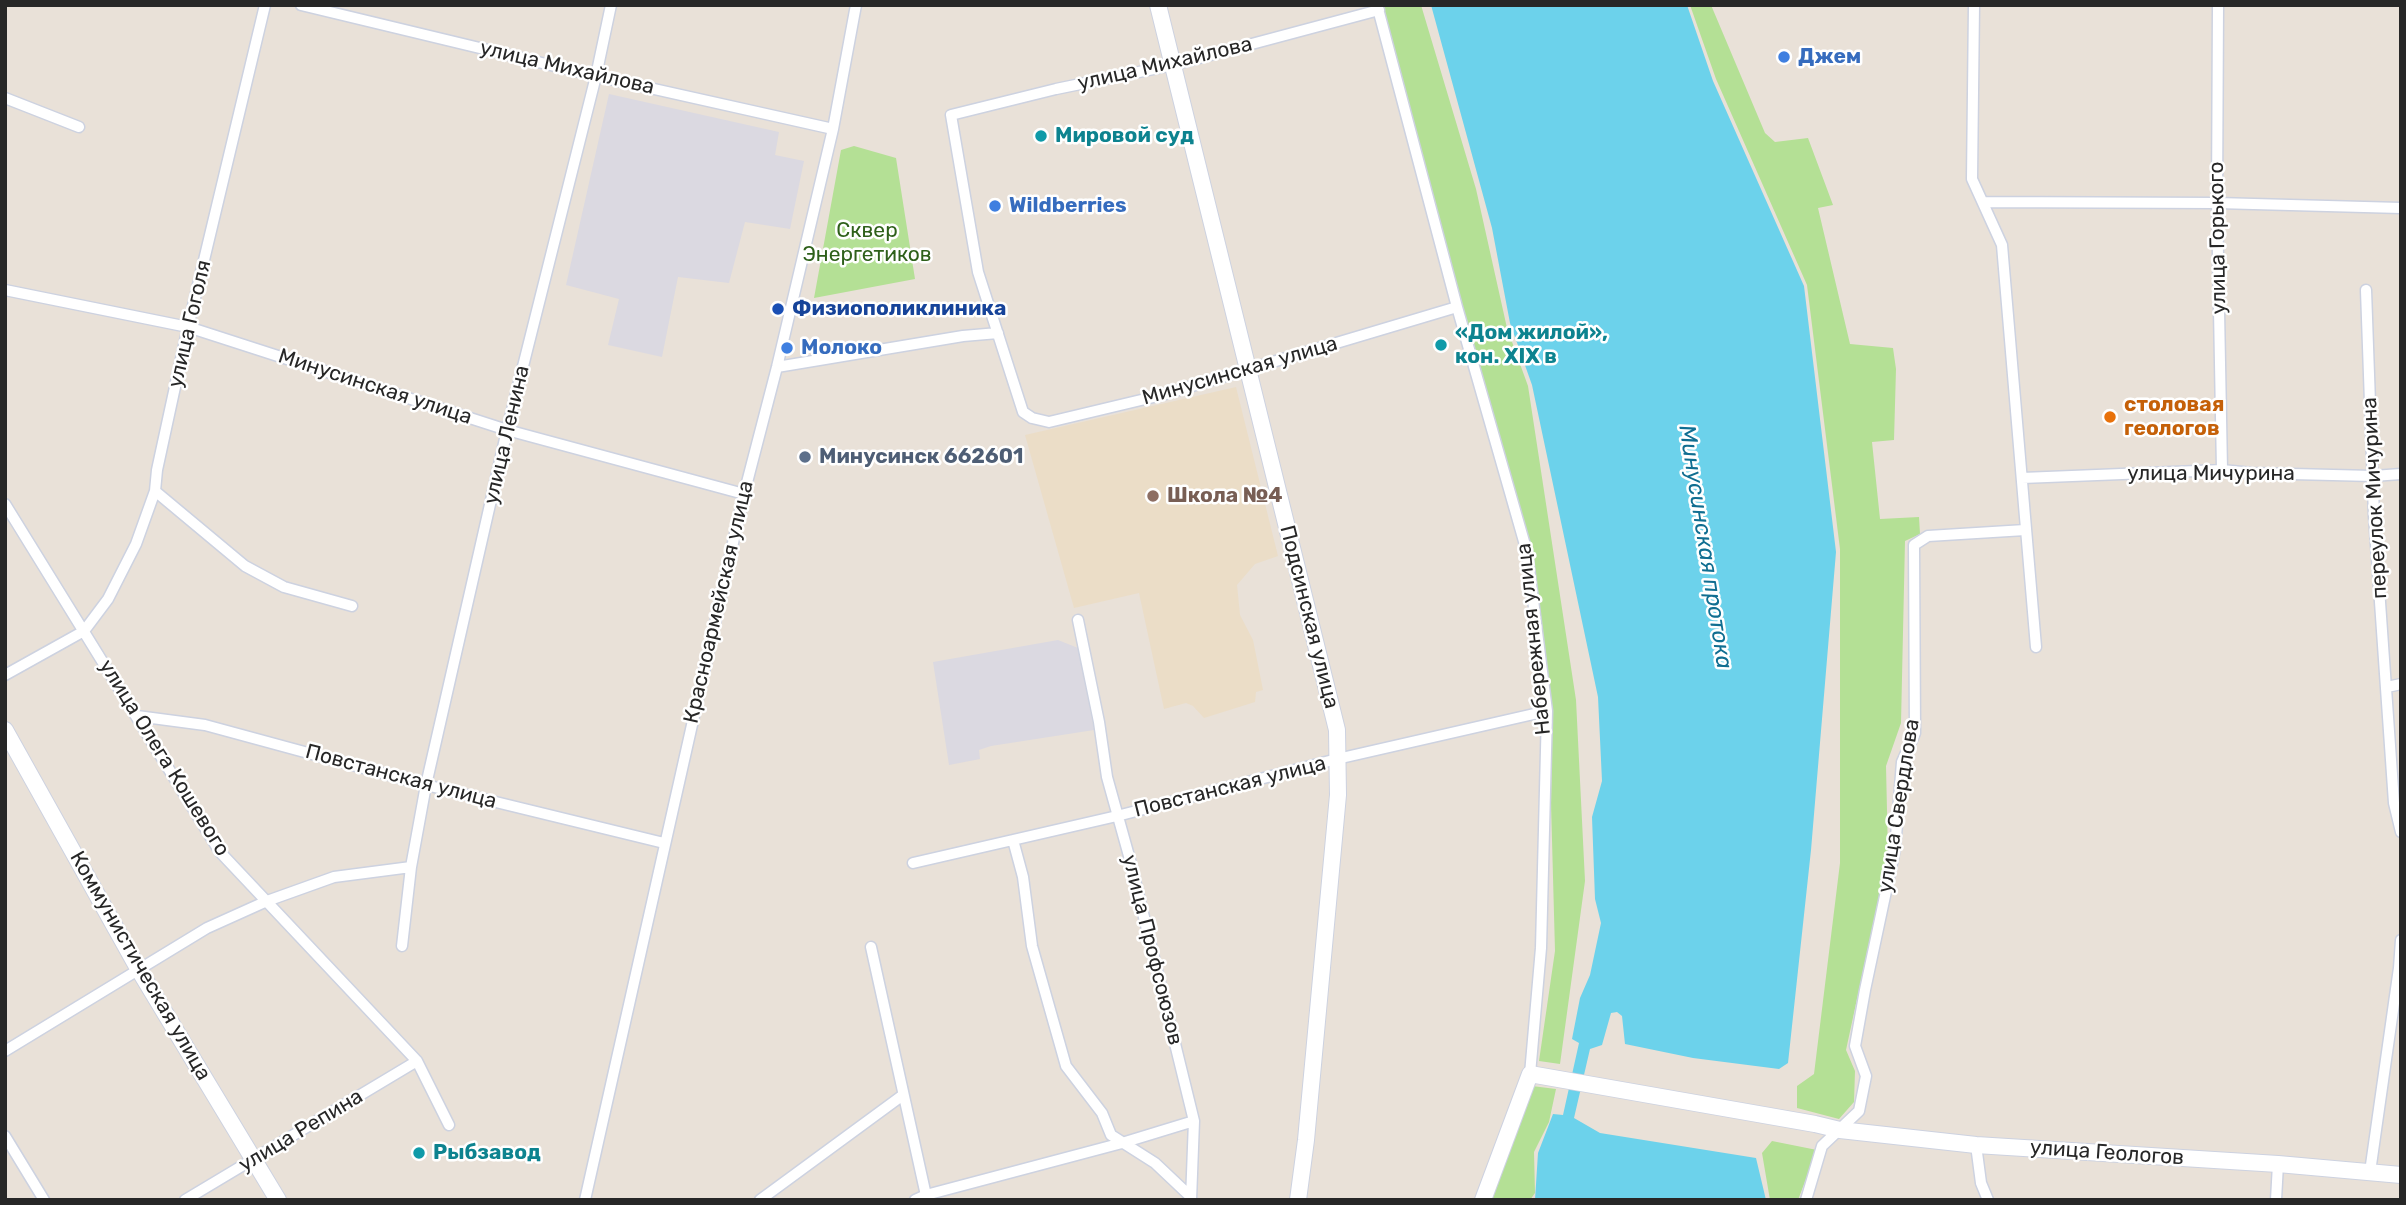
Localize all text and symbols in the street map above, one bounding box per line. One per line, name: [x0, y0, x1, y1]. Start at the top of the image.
street label: улица Михайлова: [1075, 32, 1255, 96]
street label: улица Михайлова: [477, 36, 657, 100]
place label: Джем: [1798, 44, 1861, 70]
marker: Джем: [1776, 49, 1792, 65]
place label: Мировой суд: [1055, 123, 1194, 149]
marker: Мировой суд: [1033, 128, 1049, 144]
street label: улица Горького: [2204, 161, 2232, 315]
place label: Wildberries: [1009, 193, 1127, 219]
marker: Wildberries: [987, 198, 1003, 214]
park label: Сквер Энергетиков: [802, 218, 932, 268]
street label: улица Гоголя: [163, 258, 217, 390]
place label: Физиополиклиника: [792, 296, 1006, 322]
marker: Физиополиклиника: [770, 301, 786, 317]
place label: «Дом жилой», кон. ХIХ в: [1455, 320, 1608, 370]
street label: Минусинская улица: [1139, 331, 1341, 411]
place label: Молоко: [801, 335, 882, 361]
marker: «Дом жилой», кон. ХIХ в: [1433, 337, 1449, 353]
marker: Молоко: [779, 340, 795, 356]
street label: Минусинская улица: [275, 344, 475, 430]
street label: улица Ленина: [479, 363, 535, 507]
place label: столовая геологов: [2124, 392, 2224, 442]
street label: переулок Мичурина: [2357, 397, 2393, 599]
marker: столовая геологов: [2102, 409, 2118, 425]
water label: Минусинская протока: [1672, 423, 1738, 671]
place label: Минусинск 662601: [819, 444, 1023, 470]
marker: Минусинск 662601: [797, 449, 813, 465]
street label: улица Мичурина: [2127, 461, 2295, 487]
street label: Красноармейская улица: [679, 478, 759, 726]
place label: Школа №4: [1167, 483, 1283, 509]
marker: Школа №4: [1145, 488, 1161, 504]
street label: Подсинская улица: [1274, 523, 1344, 711]
street label: Набережная улица: [1511, 542, 1557, 736]
street label: улица Олега Кошевого: [93, 655, 235, 861]
street label: улица Свердлова: [1873, 717, 1925, 895]
street label: Повстанская улица: [303, 739, 499, 815]
street label: Повстанская улица: [1131, 751, 1329, 823]
street label: Коммунистическая улица: [64, 847, 216, 1085]
street label: улица Профсоюзов: [1116, 852, 1188, 1048]
street label: улица Репина: [234, 1084, 368, 1178]
street label: улица Геологов: [2029, 1135, 2185, 1171]
place label: Рыбзавод: [433, 1140, 541, 1166]
marker: Рыбзавод: [411, 1145, 427, 1161]

